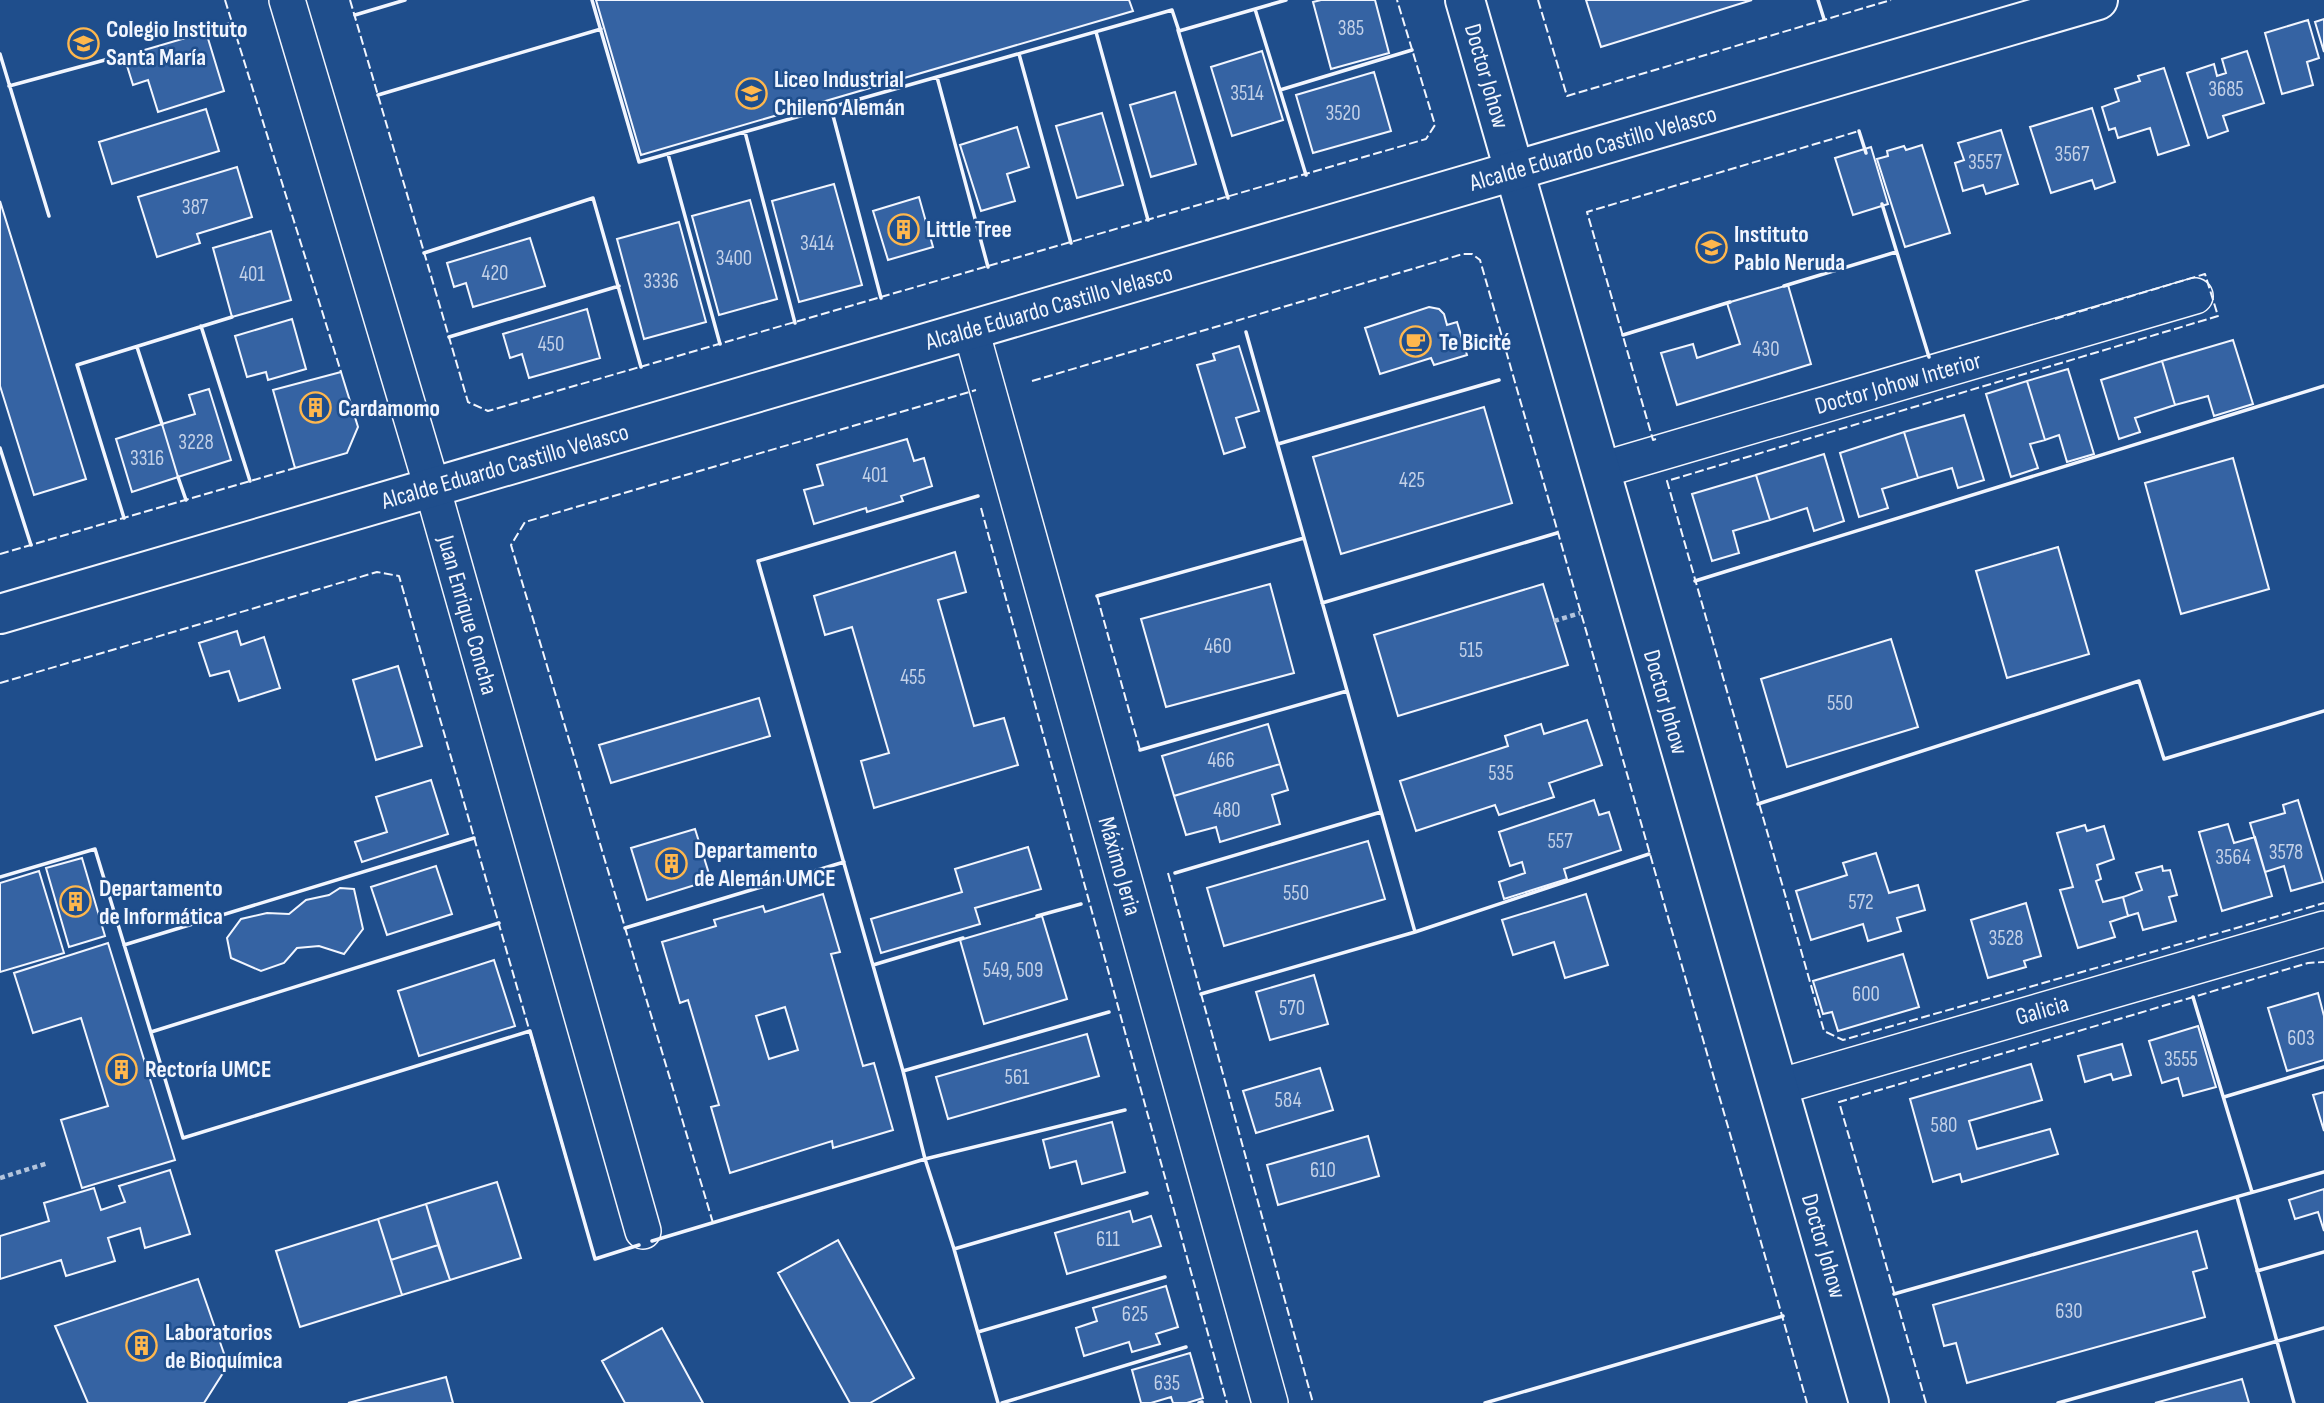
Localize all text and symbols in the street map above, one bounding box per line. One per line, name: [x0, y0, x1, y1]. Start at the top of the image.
place label: Colegio Instituto Santa María: [106, 15, 248, 72]
house number: 385: [1338, 16, 1364, 41]
street label: Doctor Johow: [1458, 20, 1515, 132]
school or university icon: Colegio Instituto Santa María: [66, 26, 100, 60]
place label: Liceo Industrial Chileno Alemán: [774, 65, 905, 122]
school or university icon: Liceo Industrial Chileno Alemán: [734, 76, 768, 110]
house number: 3685: [2208, 77, 2244, 102]
house number: 3514: [1230, 81, 1264, 106]
street label: Alcalde Eduardo Castillo Velasco: [1465, 99, 1720, 198]
house number: 3520: [1325, 101, 1361, 126]
house number: 3567: [2055, 142, 2090, 167]
house number: 3557: [1968, 150, 2003, 175]
house number: 387: [182, 195, 209, 220]
building icon: Little Tree: [886, 212, 920, 246]
place label: Little Tree: [926, 215, 1012, 244]
place label: Instituto Pablo Neruda: [1734, 220, 1845, 277]
house number: 3414: [800, 231, 834, 256]
school or university icon: Instituto Pablo Neruda: [1694, 231, 1728, 265]
house number: 3400: [716, 246, 752, 271]
street label: Alcalde Eduardo Castillo Velasco: [921, 258, 1176, 357]
house number: 420: [482, 261, 508, 286]
house number: 401: [239, 262, 265, 287]
house number: 3336: [643, 269, 679, 294]
cafe icon: Te Bicité: [1399, 325, 1433, 359]
place label: Te Bicité: [1439, 328, 1511, 357]
house number: 450: [538, 332, 564, 357]
house number: 430: [1752, 337, 1780, 362]
street label: Doctor Johow Interior: [1812, 346, 1985, 421]
building icon: Cardamomo: [298, 391, 332, 425]
place label: Cardamomo: [338, 394, 440, 423]
street label: Alcalde Eduardo Castillo Velasco: [377, 417, 632, 516]
house number: 3228: [178, 430, 214, 455]
house number: 3316: [130, 446, 164, 471]
house number: 401: [862, 463, 888, 488]
house number: 425: [1399, 468, 1425, 493]
street label: Juan Enrique Concha: [431, 531, 504, 698]
house number: 460: [1204, 634, 1232, 659]
house number: 515: [1459, 638, 1483, 663]
street label: Doctor Johow: [1637, 646, 1694, 758]
house number: 455: [900, 665, 926, 690]
house number: 550: [1827, 691, 1853, 716]
house number: 466: [1207, 748, 1235, 773]
house number: 535: [1488, 761, 1514, 786]
house number: 480: [1213, 798, 1241, 823]
street label: Máximo Jeria: [1092, 813, 1147, 919]
house number: 557: [1547, 829, 1573, 854]
place label: Departamento de Alemán UMCE: [694, 836, 836, 893]
house number: 3578: [2269, 840, 2303, 865]
house number: 3564: [2215, 845, 2251, 870]
building icon: Departamento de Alemán UMCE: [654, 847, 688, 881]
place label: Departamento de Informática: [99, 874, 223, 931]
house number: 550: [1283, 881, 1309, 906]
building icon: Departamento de Informática: [59, 885, 93, 919]
house number: 572: [1848, 890, 1874, 915]
house number: 3528: [1988, 926, 2024, 951]
house number: 549, 509: [983, 958, 1043, 983]
house number: 600: [1852, 982, 1880, 1007]
street label: Galicia: [2012, 989, 2072, 1032]
house number: 570: [1279, 996, 1305, 1021]
house number: 603: [2287, 1026, 2315, 1051]
house number: 3555: [2164, 1047, 2198, 1072]
building icon: Rectoría UMCE: [105, 1052, 139, 1086]
place label: Rectoría UMCE: [145, 1055, 271, 1084]
house number: 561: [1005, 1065, 1030, 1090]
house number: 584: [1275, 1088, 1302, 1113]
house number: 580: [1930, 1113, 1958, 1138]
house number: 610: [1310, 1158, 1336, 1183]
street label: Doctor Johow: [1795, 1190, 1852, 1302]
house number: 611: [1096, 1227, 1121, 1252]
house number: 630: [2055, 1299, 2083, 1324]
house number: 625: [1122, 1302, 1148, 1327]
place label: Laboratorios de Bioquímica: [165, 1318, 283, 1375]
building icon: Laboratorios de Bioquímica: [125, 1329, 159, 1363]
house number: 635: [1154, 1371, 1180, 1396]

